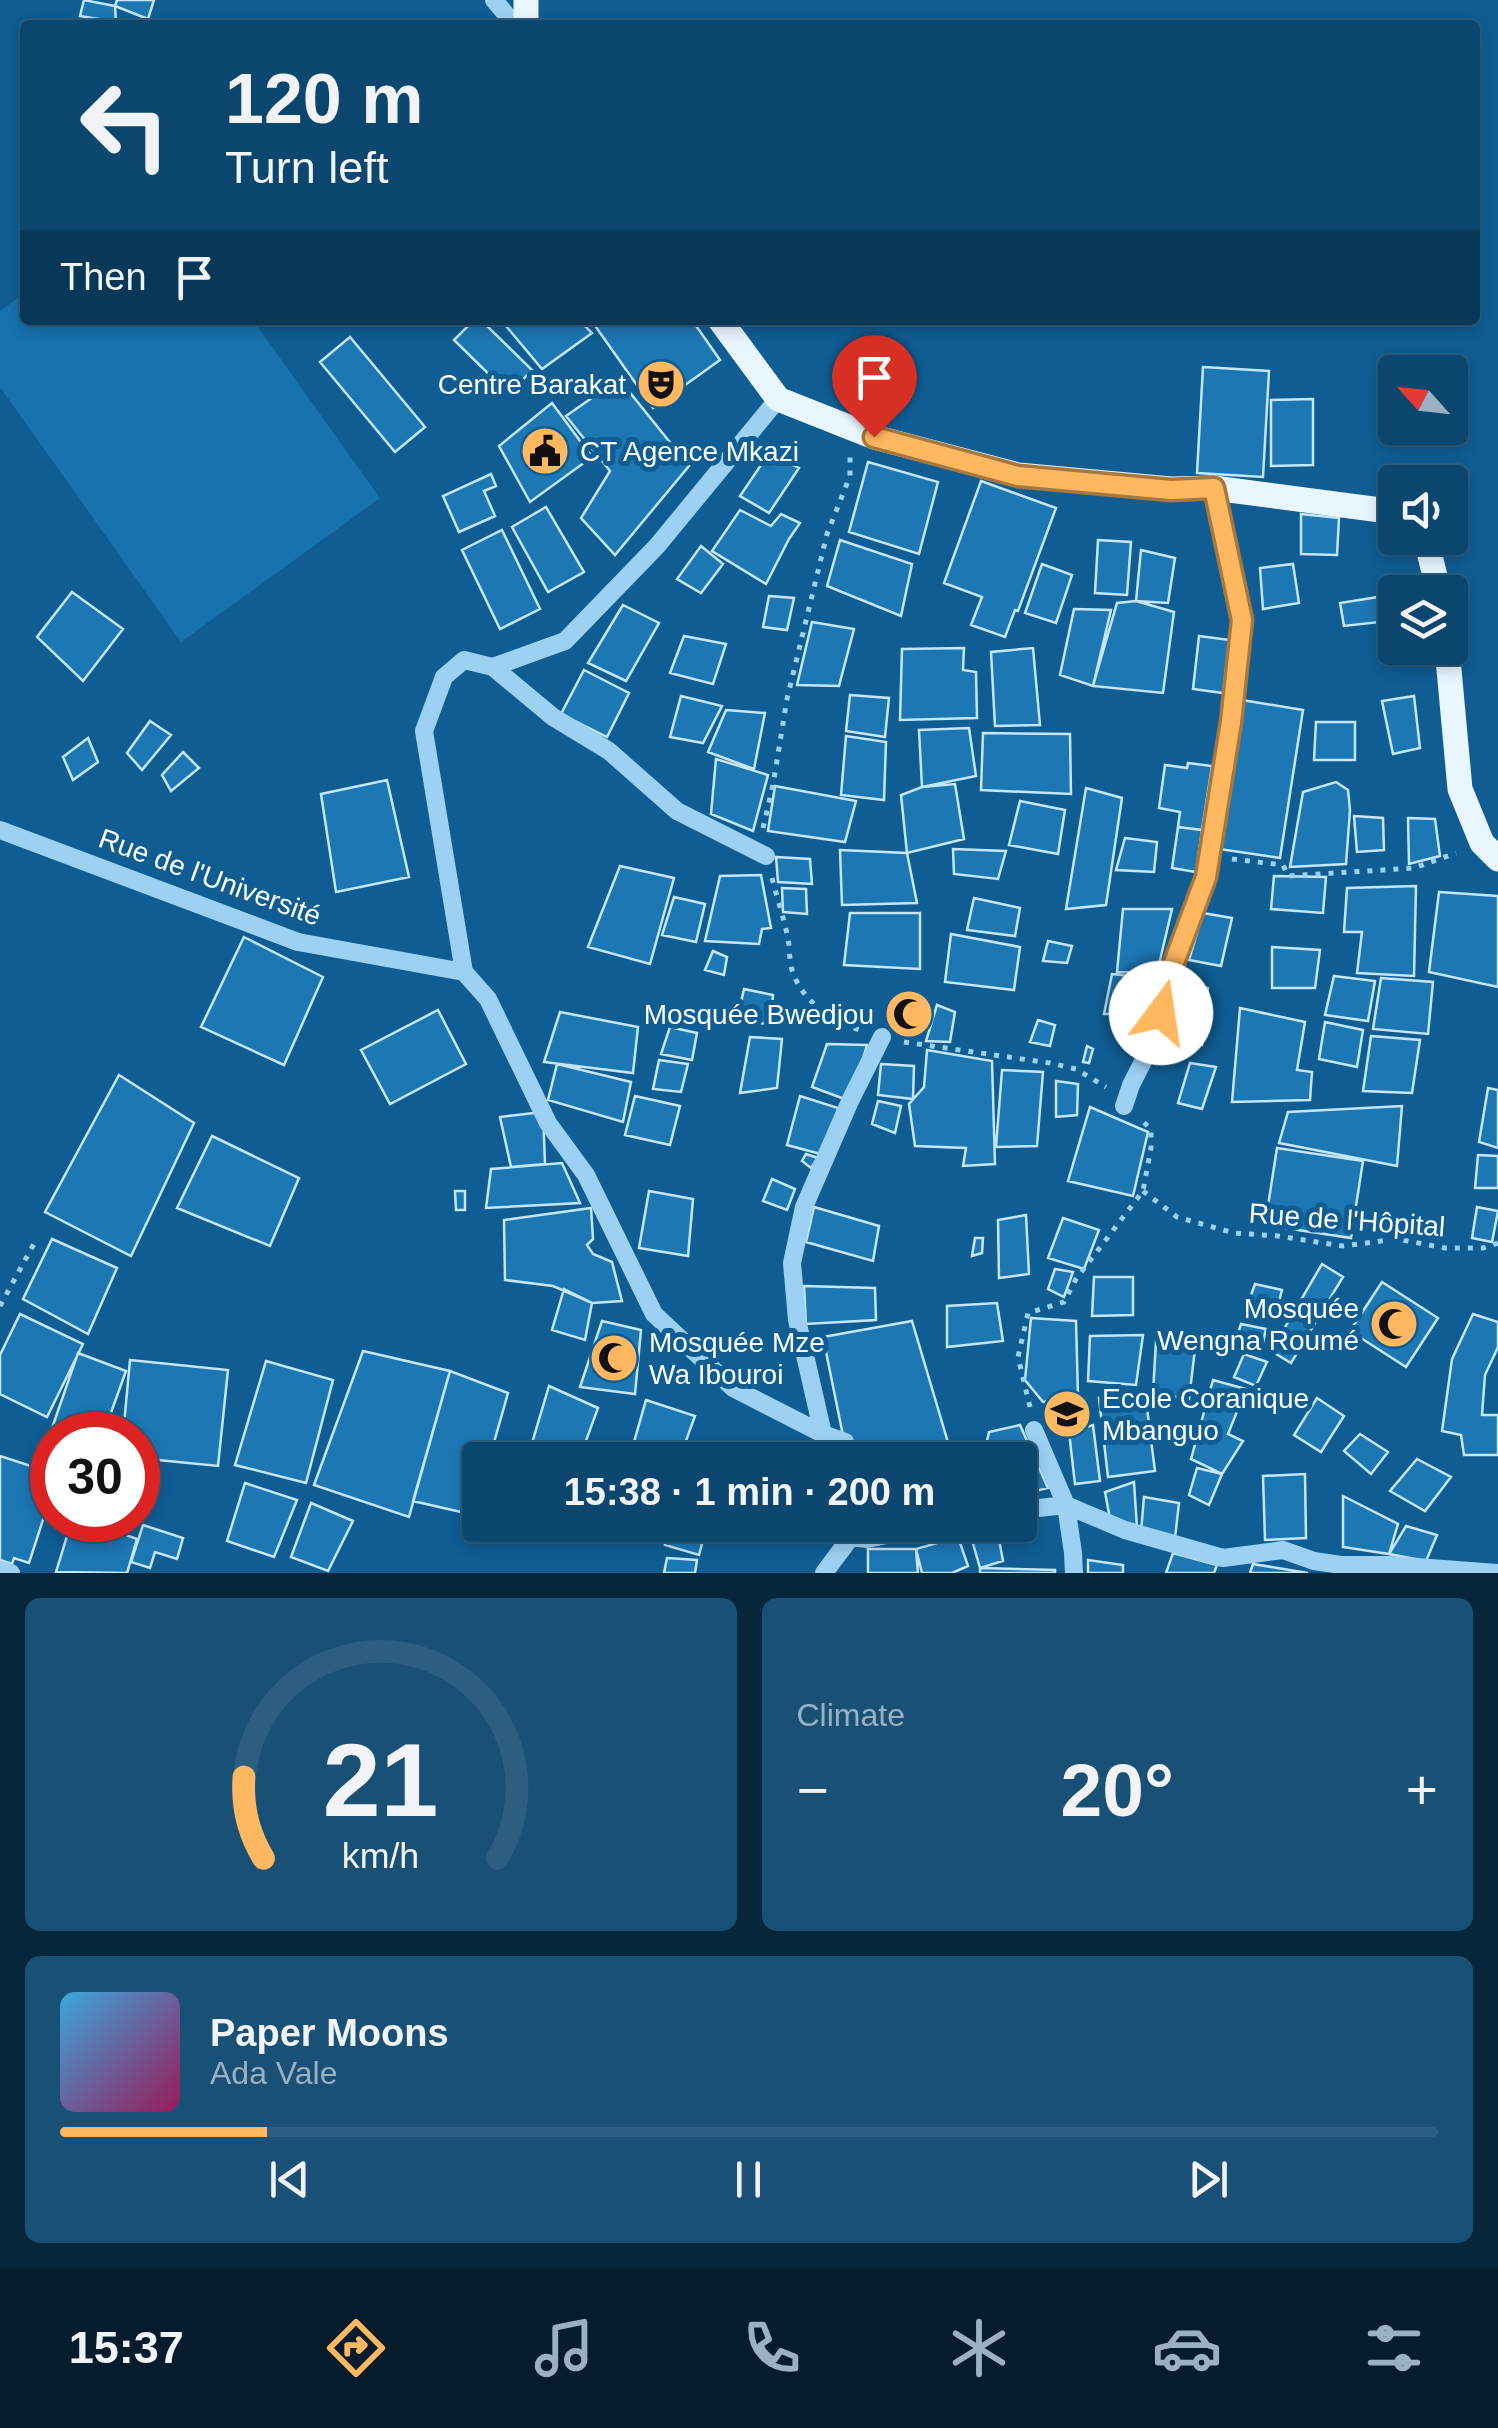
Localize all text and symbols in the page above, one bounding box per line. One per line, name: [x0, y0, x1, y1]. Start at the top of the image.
icon: left: [60, 60, 190, 190]
text: 120 m: [225, 60, 423, 138]
text: Turn left: [225, 142, 388, 193]
icon: arrive: [167, 250, 222, 305]
text: Then: [60, 256, 147, 298]
pin: [832, 335, 917, 438]
icon: arrive: [847, 350, 902, 405]
north arrow: [1378, 355, 1468, 445]
map controls: [1378, 355, 1468, 665]
theatre icon: Centre Barakat: [635, 358, 687, 410]
place label: Centre Barakat: [438, 369, 626, 400]
public building icon: CT Agence Mkazi: [519, 425, 571, 477]
place label: CT Agence Mkazi: [580, 436, 799, 467]
button: sound: [1378, 465, 1468, 555]
button: layers: [1378, 575, 1468, 665]
street label: Rue de l'Université: [95, 822, 325, 932]
position arrow: [1109, 961, 1213, 1065]
mosque icon: Mosquée Bwedjou: [883, 988, 935, 1040]
place label: Mosquée Bwedjou: [644, 999, 874, 1030]
street label: Rue de l'Hôpital: [1248, 1198, 1446, 1242]
place label: Mosquée Wengna Roumé: [1157, 1293, 1359, 1356]
mosque icon: Mosquée Wengna Roumé: [1368, 1298, 1420, 1350]
place label: Mosquée Mze Wa Ibouroi: [649, 1327, 825, 1390]
mosque icon: Mosquée Mze Wa Ibouroi: [588, 1332, 640, 1384]
place label: Ecole Coranique Mbanguo: [1102, 1383, 1309, 1446]
school or university icon: Ecole Coranique Mbanguo: [1041, 1388, 1093, 1440]
speed limit sign: 30: [30, 1412, 160, 1542]
text: 15:38 · 1 min · 200 m: [564, 1471, 935, 1513]
text: Climate: [797, 1697, 905, 1733]
text: 21: [323, 1722, 439, 1838]
text: 20°: [1061, 1748, 1174, 1832]
text: −: [797, 1759, 829, 1821]
text: +: [1406, 1759, 1438, 1821]
text: km/h: [342, 1836, 419, 1876]
text: Paper Moons: [210, 2012, 449, 2054]
text: Ada Vale: [210, 2055, 338, 2091]
icon: previous: [262, 2152, 317, 2207]
icon: pause: [721, 2152, 776, 2207]
icon: next: [1181, 2152, 1236, 2207]
icon: directions: [321, 2313, 391, 2383]
icon: music: [529, 2313, 599, 2383]
icon: phone: [737, 2313, 807, 2383]
icon: climate: [944, 2313, 1014, 2383]
icon: car: [1152, 2313, 1222, 2383]
icon: filters: [1359, 2313, 1429, 2383]
text: 15:37: [69, 2322, 184, 2373]

